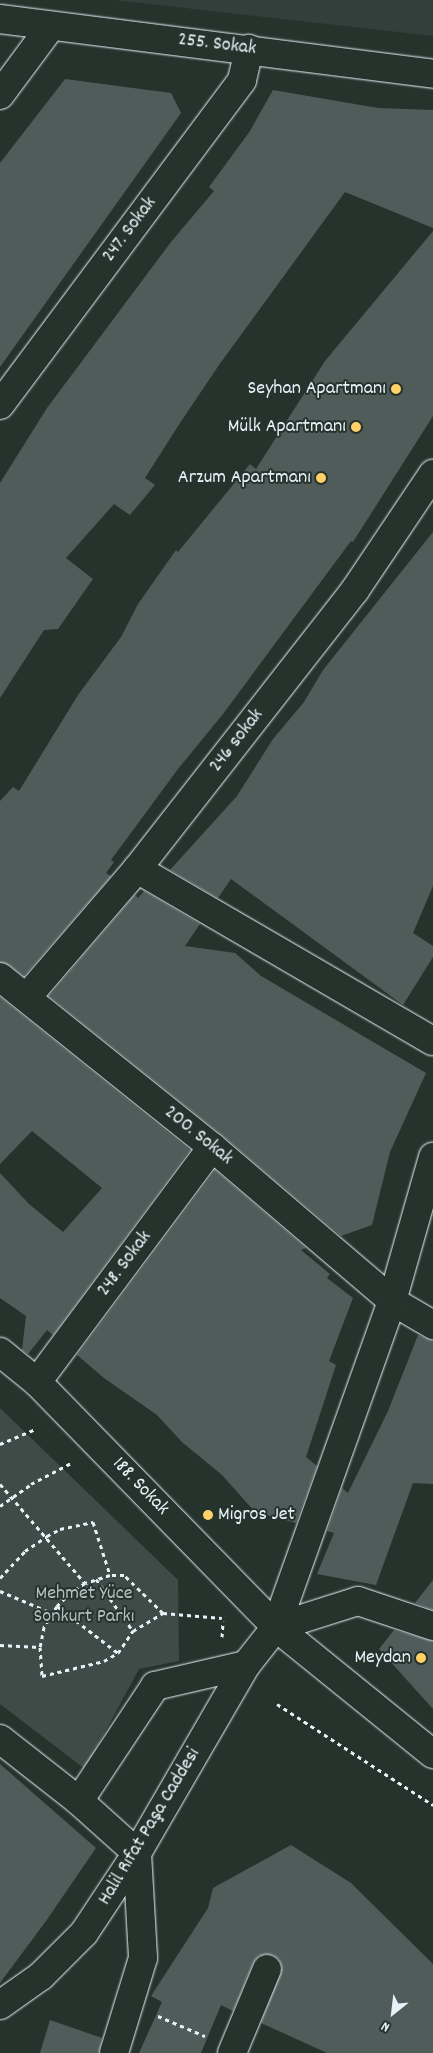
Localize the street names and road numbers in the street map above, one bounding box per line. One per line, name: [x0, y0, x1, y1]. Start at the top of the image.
street label: 255. Sokak: [177, 28, 257, 62]
street label: 247. Sokak: [98, 192, 162, 268]
street label: 246 sokak: [205, 704, 269, 778]
street label: 200. Sokak: [159, 1101, 237, 1171]
street label: 248. Sokak: [92, 1226, 158, 1302]
street label: 188. Sokak: [106, 1453, 174, 1521]
street label: Halil Rıfat Paşa Caddesi: [94, 1744, 206, 1910]

